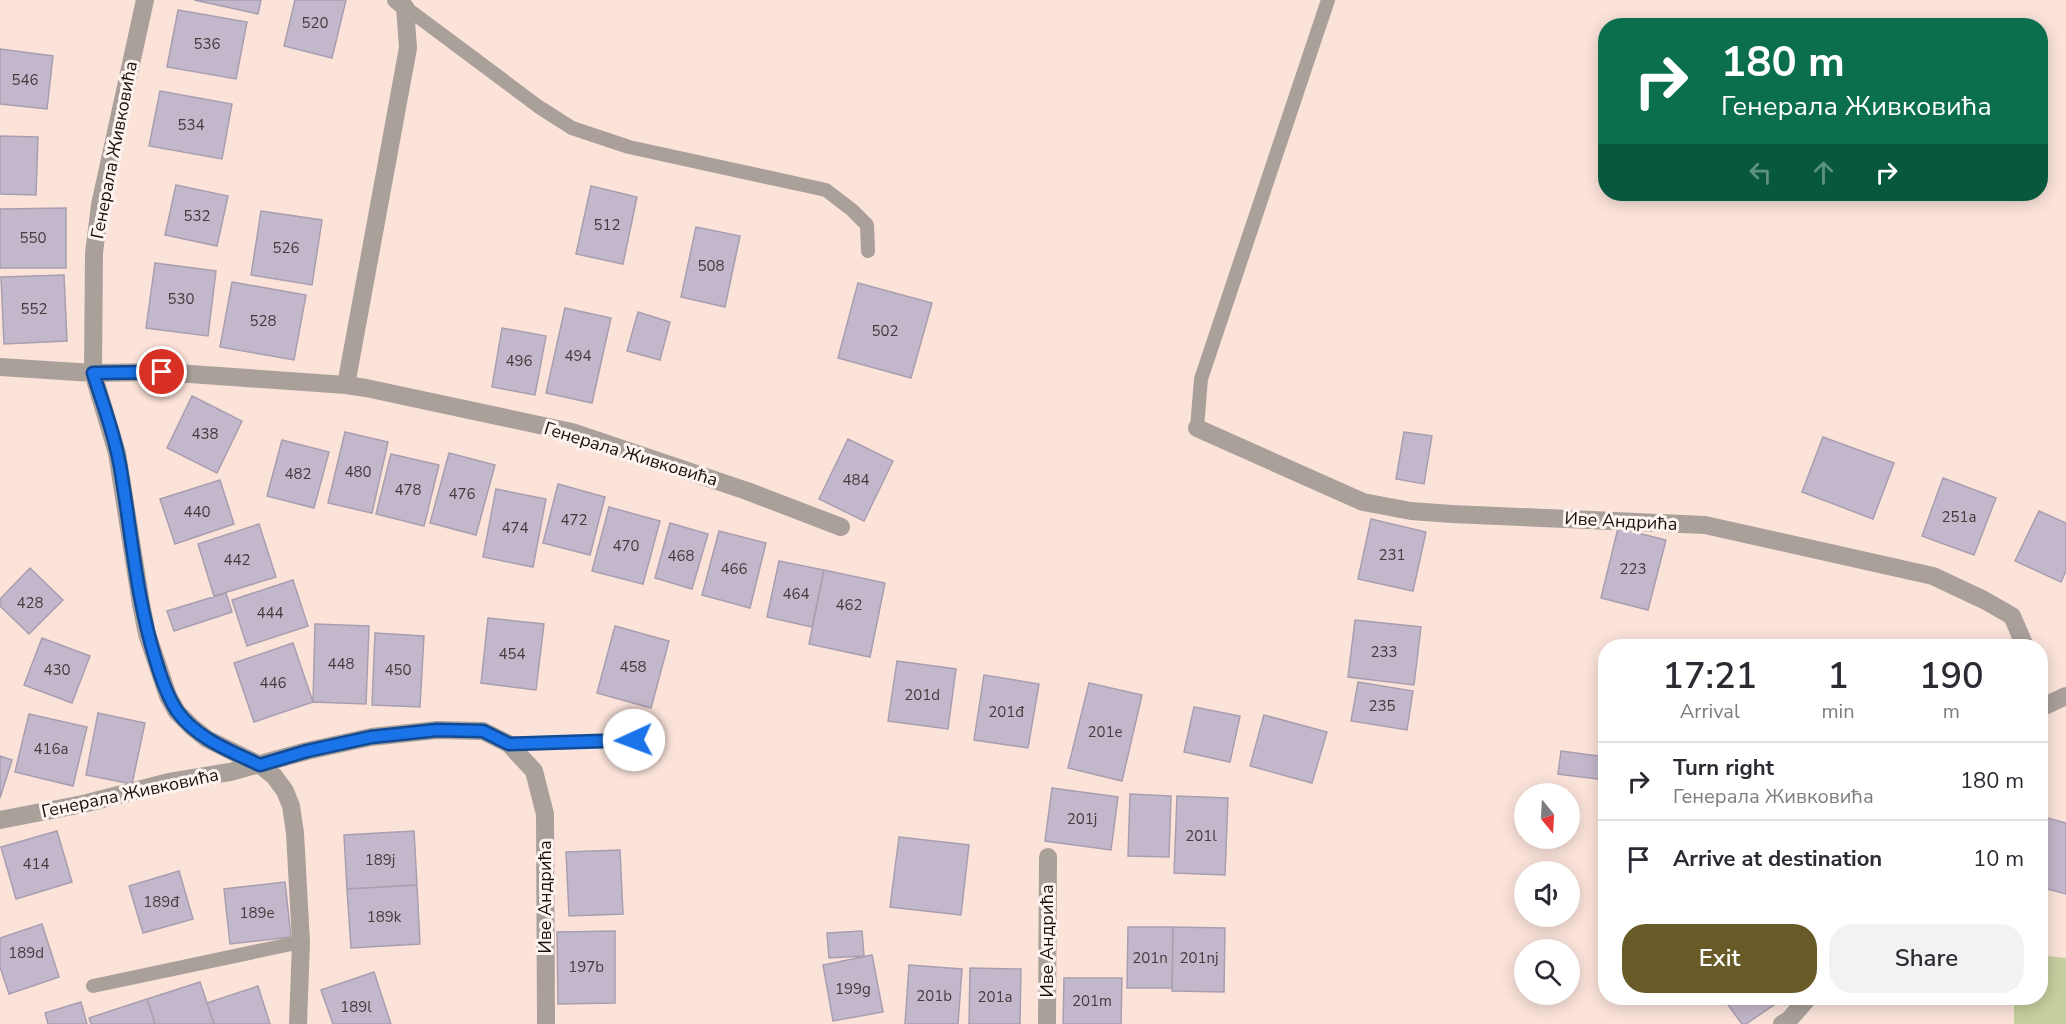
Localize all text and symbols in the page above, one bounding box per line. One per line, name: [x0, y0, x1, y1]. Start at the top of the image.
house number: 520: [301, 13, 329, 33]
house number: 536: [193, 34, 221, 54]
text: 180 m: [1721, 34, 1845, 91]
icon: right: [1622, 42, 1700, 120]
street label: Генерала Живковића: [85, 59, 143, 241]
house number: 546: [11, 70, 39, 90]
text: Генерала Живковића: [1721, 88, 1992, 125]
house number: 534: [177, 115, 205, 135]
icon: left: [1744, 156, 1777, 189]
icon: ahead: [1807, 156, 1840, 189]
icon: right: [1870, 156, 1903, 189]
house number: 532: [183, 206, 211, 226]
house number: 512: [593, 215, 621, 235]
house number: 550: [19, 228, 47, 248]
house number: 526: [272, 238, 300, 258]
house number: 508: [697, 256, 725, 276]
house number: 530: [167, 289, 195, 309]
house number: 552: [20, 299, 48, 319]
house number: 528: [249, 311, 277, 331]
house number: 502: [871, 321, 899, 341]
pin: [136, 346, 187, 397]
house number: 494: [564, 346, 592, 366]
house number: 496: [505, 351, 533, 371]
icon: arrive: [145, 355, 178, 388]
street label: Генерала Живковића: [541, 416, 721, 492]
house number: 438: [191, 424, 219, 444]
house number: 480: [344, 462, 372, 482]
house number: 482: [284, 464, 312, 484]
house number: 484: [842, 470, 870, 490]
house number: 478: [394, 480, 422, 500]
house number: 476: [448, 484, 476, 504]
house number: 440: [183, 502, 211, 522]
street label: Иве Андрића: [1564, 506, 1678, 536]
house number: 251a: [1942, 507, 1976, 527]
house number: 472: [560, 510, 588, 530]
house number: 474: [501, 518, 529, 538]
house number: 470: [612, 536, 640, 556]
house number: 231: [1378, 545, 1406, 565]
house number: 468: [667, 546, 695, 566]
house number: 442: [223, 550, 251, 570]
house number: 466: [720, 559, 748, 579]
house number: 223: [1619, 559, 1647, 579]
house number: 464: [782, 584, 810, 604]
house number: 428: [16, 593, 44, 613]
house number: 462: [835, 595, 863, 615]
house number: 444: [256, 603, 284, 623]
house number: 233: [1370, 642, 1398, 662]
house number: 454: [498, 644, 526, 664]
text: 17:21: [1662, 652, 1757, 701]
text: 1: [1827, 652, 1849, 701]
text: 190: [1919, 652, 1984, 701]
house number: 448: [327, 654, 355, 674]
house number: 458: [619, 657, 647, 677]
house number: 430: [43, 660, 71, 680]
house number: 450: [384, 660, 412, 680]
house number: 446: [259, 673, 287, 693]
house number: 201d: [904, 685, 940, 705]
house number: 235: [1368, 696, 1396, 716]
text: Arrival: [1680, 698, 1740, 725]
text: min: [1822, 698, 1855, 725]
text: m: [1943, 698, 1960, 725]
house number: 201đ: [988, 702, 1024, 722]
position arrow: [602, 708, 666, 772]
house number: 201e: [1088, 722, 1123, 742]
house number: 416a: [34, 739, 68, 759]
text: Turn right: [1673, 753, 1774, 783]
street label: Генерала Живковића: [39, 762, 221, 824]
icon: right: [1622, 765, 1655, 798]
text: 180 m: [1960, 766, 2024, 796]
north arrow: [1514, 783, 1580, 849]
map controls: [1514, 783, 1580, 1005]
text: Генерала Живковића: [1673, 783, 1874, 810]
house number: 201j: [1067, 809, 1097, 829]
house number: 201l: [1185, 826, 1217, 846]
street label: Иве Андрића: [533, 840, 557, 954]
icon: arrive: [1622, 843, 1655, 876]
text: Arrive at destination: [1673, 844, 1882, 874]
text: 10 m: [1973, 844, 2024, 874]
house number: 189j: [365, 850, 395, 870]
house number: 414: [22, 854, 50, 874]
button: sound: [1514, 861, 1580, 927]
street label: Иве Андрића: [1035, 884, 1059, 998]
house number: 189đ: [143, 892, 179, 912]
house number: 189e: [240, 903, 275, 923]
house number: 189k: [367, 907, 402, 927]
button: Exit: [1622, 924, 1817, 993]
button: Share: [1829, 924, 2024, 993]
button: search: [1514, 939, 1580, 1005]
house number: 189d: [8, 943, 44, 963]
house number: 201n: [1132, 948, 1168, 968]
house number: 201nj: [1179, 948, 1219, 968]
house number: 197b: [568, 957, 604, 977]
house number: 199g: [835, 979, 871, 999]
house number: 201b: [916, 986, 952, 1006]
house number: 201a: [978, 987, 1012, 1007]
house number: 201m: [1072, 991, 1112, 1011]
house number: 189l: [340, 997, 372, 1017]

